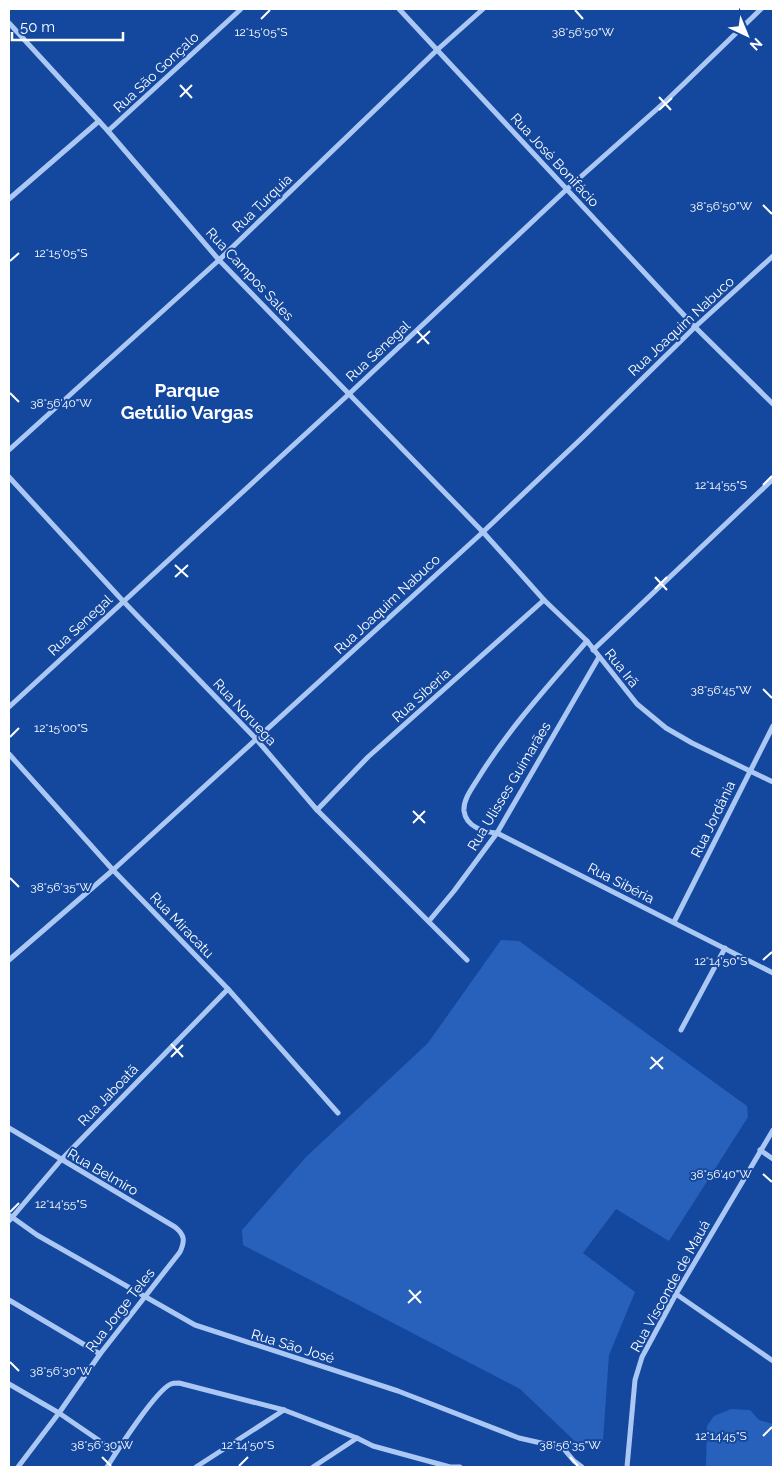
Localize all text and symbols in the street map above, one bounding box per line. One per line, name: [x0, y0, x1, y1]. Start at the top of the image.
scale bar: [12, 10, 124, 42]
north arrow: [722, 10, 772, 60]
text: 50 m: [20, 18, 55, 36]
text: 12°15'05"S: [234, 25, 288, 39]
text: 38°56'50"W: [552, 25, 615, 39]
street label: Rua São Gonçalo: [110, 28, 202, 116]
text: N: [747, 35, 765, 54]
street label: Rua José Bonifácio: [508, 110, 602, 210]
street label: Rua Turquia: [229, 171, 295, 235]
text: 38°56'50"W: [690, 199, 753, 213]
street label: Rua Campos Sales: [203, 224, 297, 324]
text: 12°15'05"S: [34, 246, 88, 260]
street label: Rua Joaquim Nabuco: [625, 273, 737, 379]
street label: Rua Senegal: [343, 317, 413, 385]
district label: Parque Getúlio Vargas: [121, 379, 253, 423]
text: 38°56'40"W: [30, 396, 92, 410]
text: 12°14'55"S: [695, 478, 747, 492]
street label: Rua Joaquim Nabuco: [331, 551, 443, 657]
street label: Rua Senegal: [45, 591, 115, 659]
street label: Rua Irã: [602, 646, 642, 690]
street label: Rua Siberia: [389, 665, 453, 725]
street label: Rua Noruega: [210, 675, 280, 749]
text: 38°56'45"W: [691, 683, 752, 697]
street label: Rua Ulisses Guimarães: [464, 719, 554, 853]
text: 12°15'00"S: [34, 721, 88, 735]
street label: Rua Jordânia: [688, 778, 738, 860]
street label: Rua Sibéria: [585, 859, 657, 907]
text: 38°56'35"W: [30, 880, 92, 894]
street label: Rua Miracatu: [147, 889, 217, 961]
text: 12°14'50"S: [695, 954, 747, 968]
street label: Rua Jaboatã: [75, 1061, 141, 1129]
street label: Rua Belmiro: [65, 1145, 141, 1199]
text: 38°56'40"W: [690, 1167, 752, 1181]
text: 12°14'55"S: [35, 1197, 87, 1211]
street label: Rua Visconde de Mauá: [627, 1217, 713, 1355]
street label: Rua Jorge Teles: [82, 1265, 158, 1355]
street label: Rua São José: [249, 1326, 337, 1366]
text: 38°56'30"W: [30, 1364, 93, 1378]
text: 12°14'45"S: [695, 1429, 747, 1443]
text: 38°56'30"W: [71, 1438, 134, 1452]
text: 12°14'50"S: [222, 1438, 274, 1452]
text: 38°56'35"W: [539, 1438, 601, 1452]

